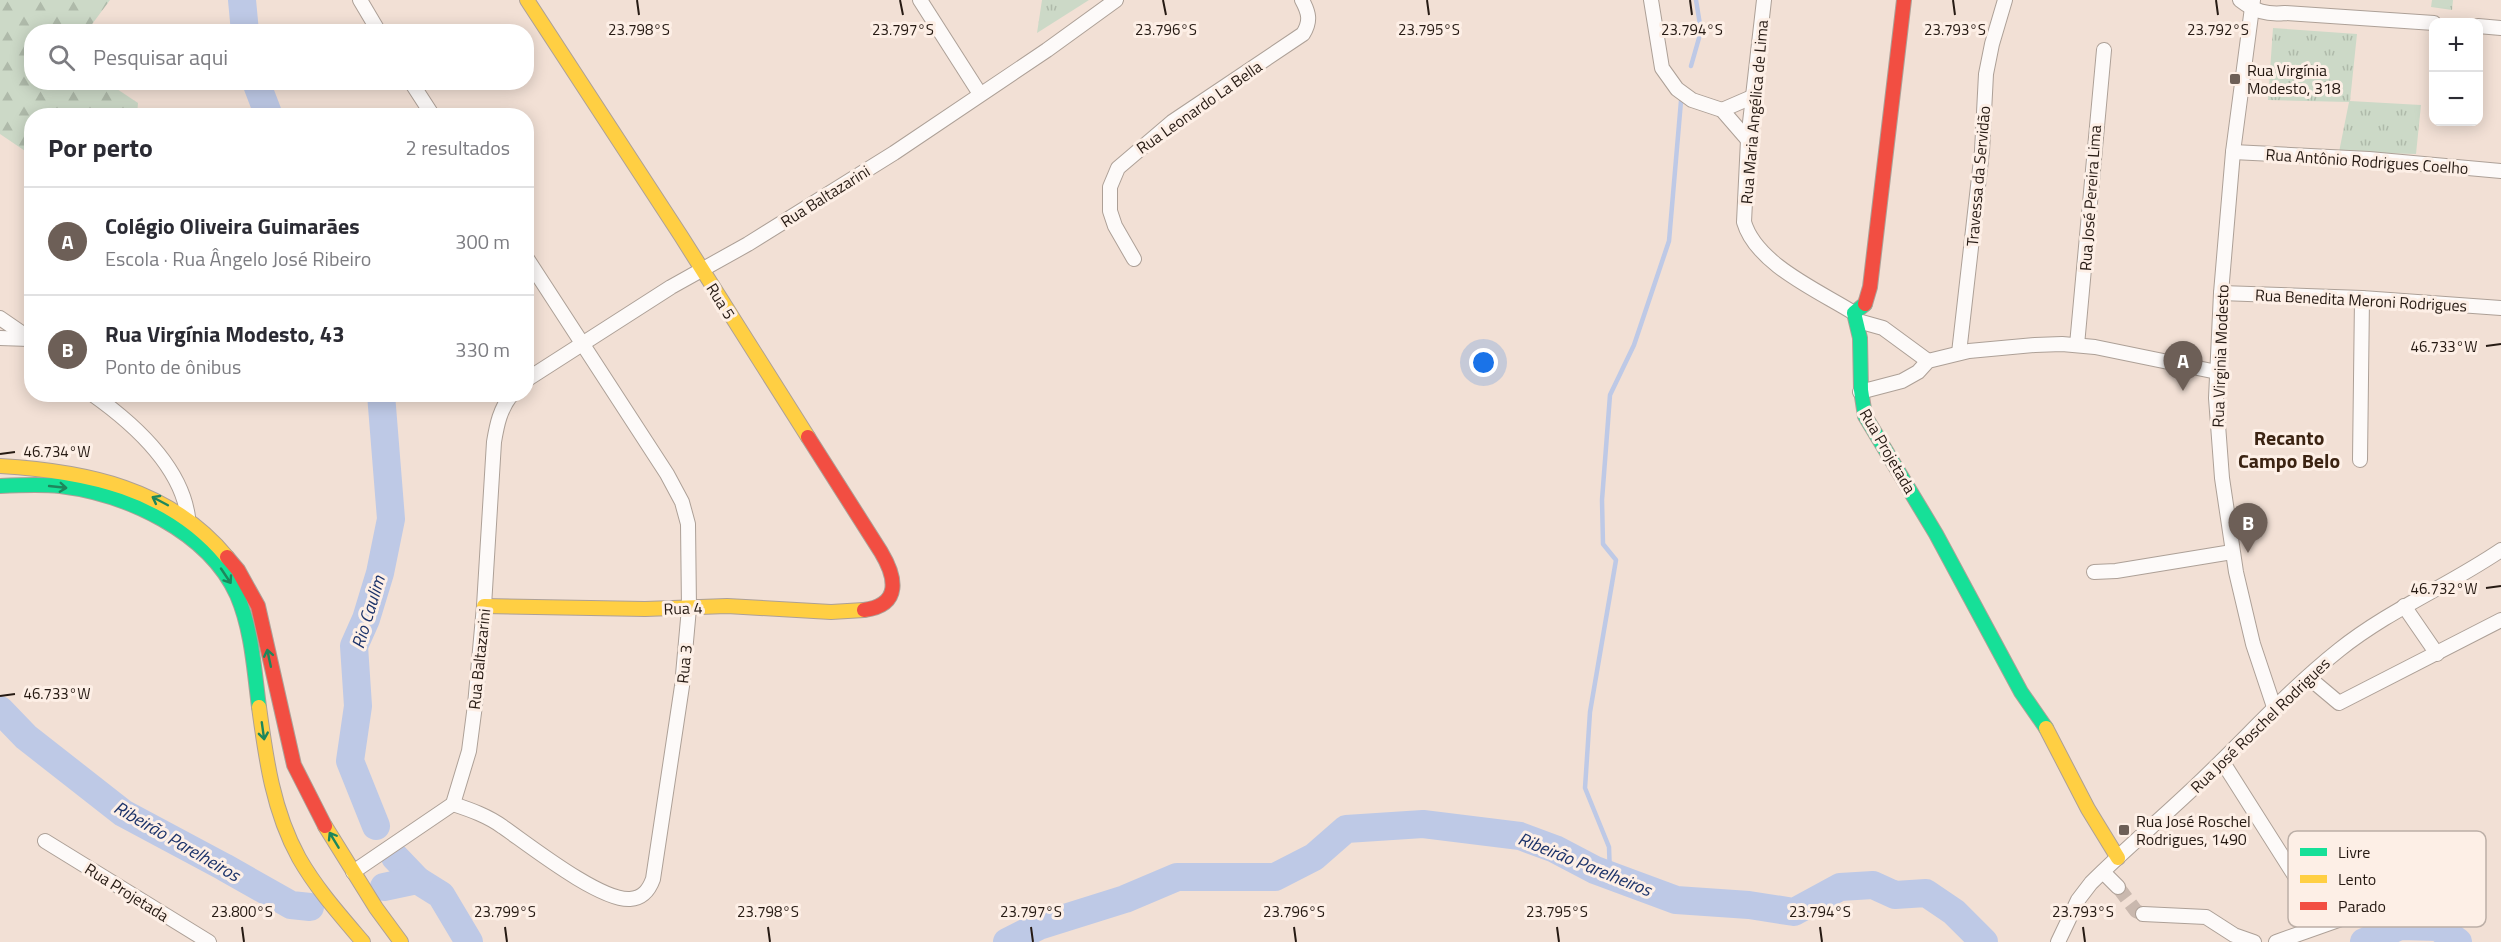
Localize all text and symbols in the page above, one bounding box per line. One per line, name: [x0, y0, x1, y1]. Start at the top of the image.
text: 23.798°S: [608, 18, 670, 41]
text: 23.797°S: [872, 18, 934, 41]
text: 23.796°S: [1135, 18, 1197, 41]
text: 23.795°S: [1398, 18, 1460, 41]
text: 23.794°S: [1661, 18, 1723, 41]
text: 23.793°S: [1924, 18, 1986, 41]
text: 23.792°S: [2187, 18, 2249, 41]
map controls: [2429, 18, 2483, 126]
button: +: [2429, 18, 2483, 72]
street label: Rua Maria Angélica de Lima: [1734, 19, 1774, 205]
search box: [24, 24, 534, 90]
text: Pesquisar aqui: [93, 40, 228, 74]
icon: search: [45, 41, 78, 74]
street label: Rua Leonardo La Bella: [1131, 54, 1267, 160]
place label: Rua Virgínia Modesto, 318: [2247, 58, 2341, 100]
marker: Rua Virgínia Modesto, 318: [2228, 72, 2242, 86]
button: −: [2429, 72, 2483, 126]
street label: Travessa da Servidão: [1960, 105, 1996, 247]
street label: Rua José Pereira Lima: [2073, 124, 2107, 272]
text: Por perto: [48, 128, 153, 167]
text: 2 resultados: [406, 132, 510, 163]
street label: Rua Antônio Rodrigues Coelho: [2265, 142, 2469, 180]
street label: Rua Baltazarini: [776, 159, 874, 233]
text: Colégio Oliveira Guimarães: [105, 209, 360, 243]
text: A: [61, 226, 74, 257]
text: 300 m: [455, 226, 510, 257]
text: Escola · Rua Ângelo José Ribeiro: [105, 243, 371, 274]
street label: Rua 5: [701, 278, 741, 324]
street label: Rua Benedita Meroni Rodrigues: [2254, 282, 2468, 318]
street label: Rua Virginia Modesto: [2206, 284, 2234, 428]
text: Rua Virgínia Modesto, 43: [105, 317, 344, 351]
text: B: [61, 334, 74, 365]
text: 330 m: [455, 334, 510, 365]
text: 46.733°W: [2411, 335, 2477, 358]
pin: A: [2164, 342, 2202, 391]
your location: [1469, 348, 1498, 377]
text: Ponto de ônibus: [105, 351, 241, 382]
street label: Rua Projetada: [1854, 404, 1922, 498]
district label: Recanto Campo Belo: [2238, 422, 2340, 476]
text: 46.734°W: [24, 440, 90, 463]
one-way arrow: [48, 482, 68, 493]
one-way arrow: [151, 495, 169, 506]
pin: B: [2228, 504, 2268, 553]
one-way arrow: [220, 567, 232, 584]
water label: Rio Caulim: [344, 571, 392, 652]
text: 46.732°W: [2411, 577, 2477, 600]
street label: Rua 4: [663, 595, 703, 621]
street label: Rua Baltazarini: [462, 607, 496, 711]
street label: Rua 3: [670, 643, 698, 685]
one-way arrow: [263, 649, 274, 668]
street label: Rua José Roschel Rodrigues: [2185, 652, 2335, 798]
text: 46.733°W: [24, 682, 90, 705]
one-way arrow: [258, 720, 269, 740]
water label: Ribeirão Parelheiros: [109, 794, 246, 889]
place label: Rua José Roschel Rodrigues, 1490: [2136, 809, 2251, 851]
marker: Rua José Roschel Rodrigues, 1490: [2117, 823, 2131, 837]
water label: Ribeirão Parelheiros: [1514, 825, 1657, 904]
legend: [2288, 831, 2486, 927]
one-way arrow: [327, 832, 339, 849]
text: Livre: [2338, 840, 2370, 864]
street label: Rua Projetada: [80, 857, 174, 927]
text: Lento: [2338, 867, 2376, 891]
text: Parado: [2338, 894, 2386, 918]
text: 23.800°S: [211, 900, 273, 923]
text: 23.799°S: [474, 900, 536, 923]
text: 23.798°S: [737, 900, 799, 923]
text: 23.797°S: [1000, 900, 1062, 923]
text: 23.796°S: [1263, 900, 1325, 923]
text: 23.795°S: [1526, 900, 1588, 923]
text: 23.794°S: [1789, 900, 1851, 923]
text: 23.793°S: [2052, 900, 2114, 923]

